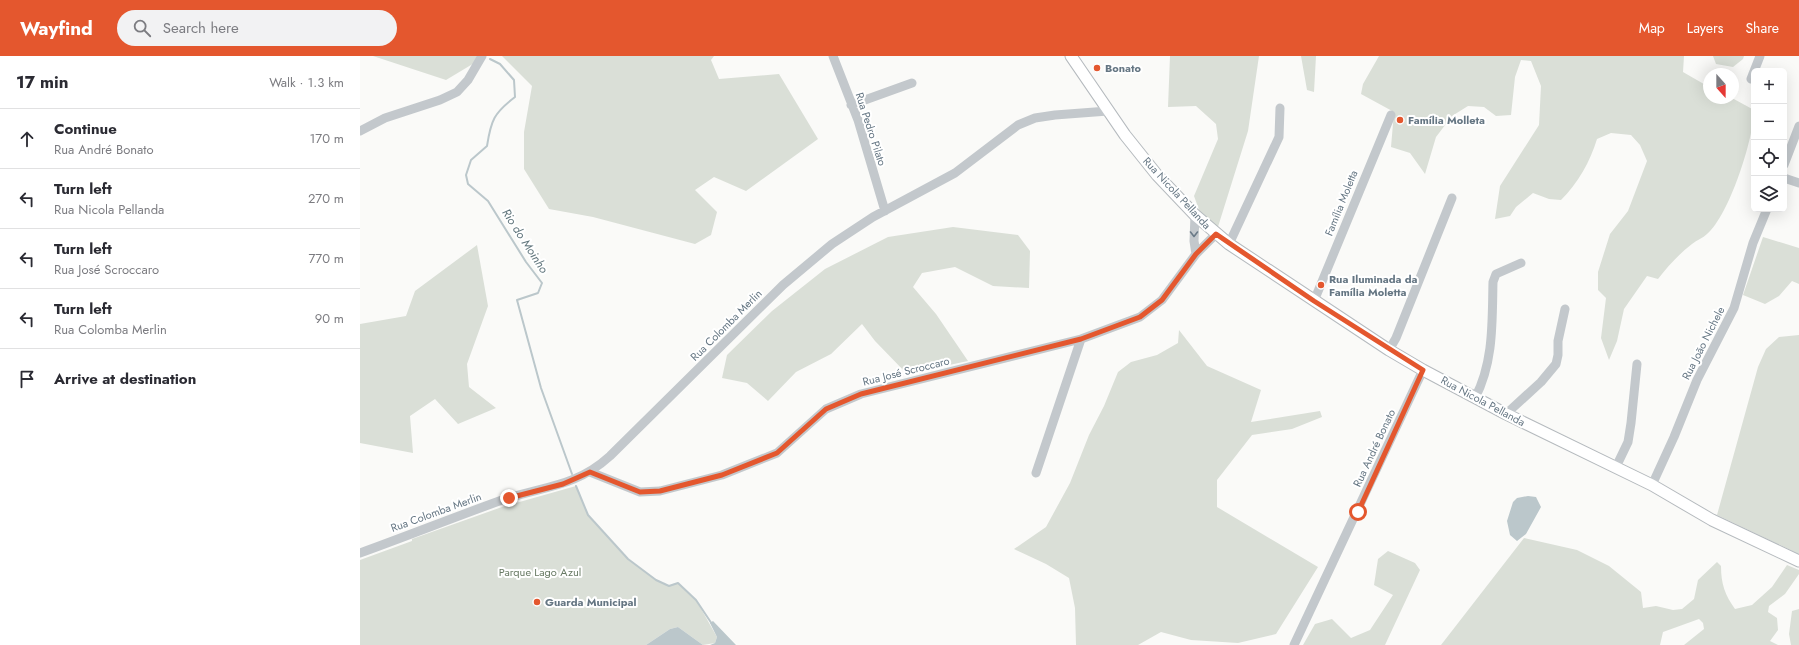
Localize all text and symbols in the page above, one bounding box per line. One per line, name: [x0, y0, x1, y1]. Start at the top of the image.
search box: [117, 10, 397, 46]
text: Wayfind: [20, 15, 93, 42]
icon: search: [131, 17, 153, 39]
text: Search here: [163, 17, 239, 39]
text: Map: [1639, 18, 1665, 38]
text: Layers: [1687, 18, 1723, 38]
text: Share: [1745, 18, 1779, 38]
place label: Bonato: [1105, 60, 1142, 76]
marker: Bonato: [1092, 63, 1102, 73]
north arrow: [1703, 68, 1739, 104]
map controls: [1751, 68, 1787, 212]
button: +: [1751, 68, 1787, 104]
text: 17 min: [16, 70, 68, 94]
text: Walk · 1.3 km: [269, 73, 344, 92]
street label: Rua Pedro Pilato: [852, 90, 890, 168]
button: −: [1751, 104, 1787, 140]
place label: Família Molleta: [1408, 112, 1485, 128]
marker: Família Molleta: [1395, 115, 1405, 125]
text: Continue: [54, 118, 117, 140]
icon: ahead: [16, 128, 38, 150]
text: 170 m: [309, 129, 344, 148]
text: Rua André Bonato: [54, 140, 154, 159]
button: locate: [1751, 140, 1787, 176]
street label: Rua Nicola Pellanda: [1139, 153, 1215, 233]
street label: Família Moletta: [1321, 168, 1361, 238]
button: layers: [1751, 176, 1787, 212]
text: Turn left: [54, 178, 112, 200]
icon: left: [16, 188, 38, 210]
text: 270 m: [308, 189, 344, 208]
text: Rua Nicola Pellanda: [54, 200, 164, 219]
water label: Rio do Moinho: [497, 205, 553, 277]
one-way arrow: [1190, 231, 1198, 237]
text: Turn left: [54, 238, 112, 260]
icon: left: [16, 248, 38, 270]
text: 770 m: [309, 249, 344, 268]
text: Rua José Scroccaro: [54, 260, 159, 279]
place label: Rua Iluminada da Família Moletta: [1329, 271, 1418, 300]
marker: Rua Iluminada da Família Moletta: [1316, 280, 1326, 290]
street label: Rua Colomba Merlin: [687, 286, 765, 364]
text: Turn left: [54, 298, 112, 320]
street label: Rua João Nichele: [1678, 303, 1728, 382]
icon: left: [16, 308, 38, 330]
text: 90 m: [315, 309, 344, 328]
text: Rua Colomba Merlin: [54, 320, 167, 339]
street label: Rua José Scroccaro: [861, 352, 951, 390]
icon: arrive: [16, 368, 38, 390]
text: Arrive at destination: [54, 368, 196, 390]
street label: Rua Nicola Pellanda: [1438, 372, 1528, 430]
street label: Rua André Bonato: [1349, 406, 1399, 490]
street label: Rua Colomba Merlin: [388, 488, 484, 536]
route end: [500, 489, 518, 507]
route start: [1349, 503, 1367, 521]
park label: Parque Lago Azul: [499, 564, 581, 580]
place label: Guarda Municipal: [545, 594, 636, 610]
marker: Guarda Municipal: [532, 597, 542, 607]

